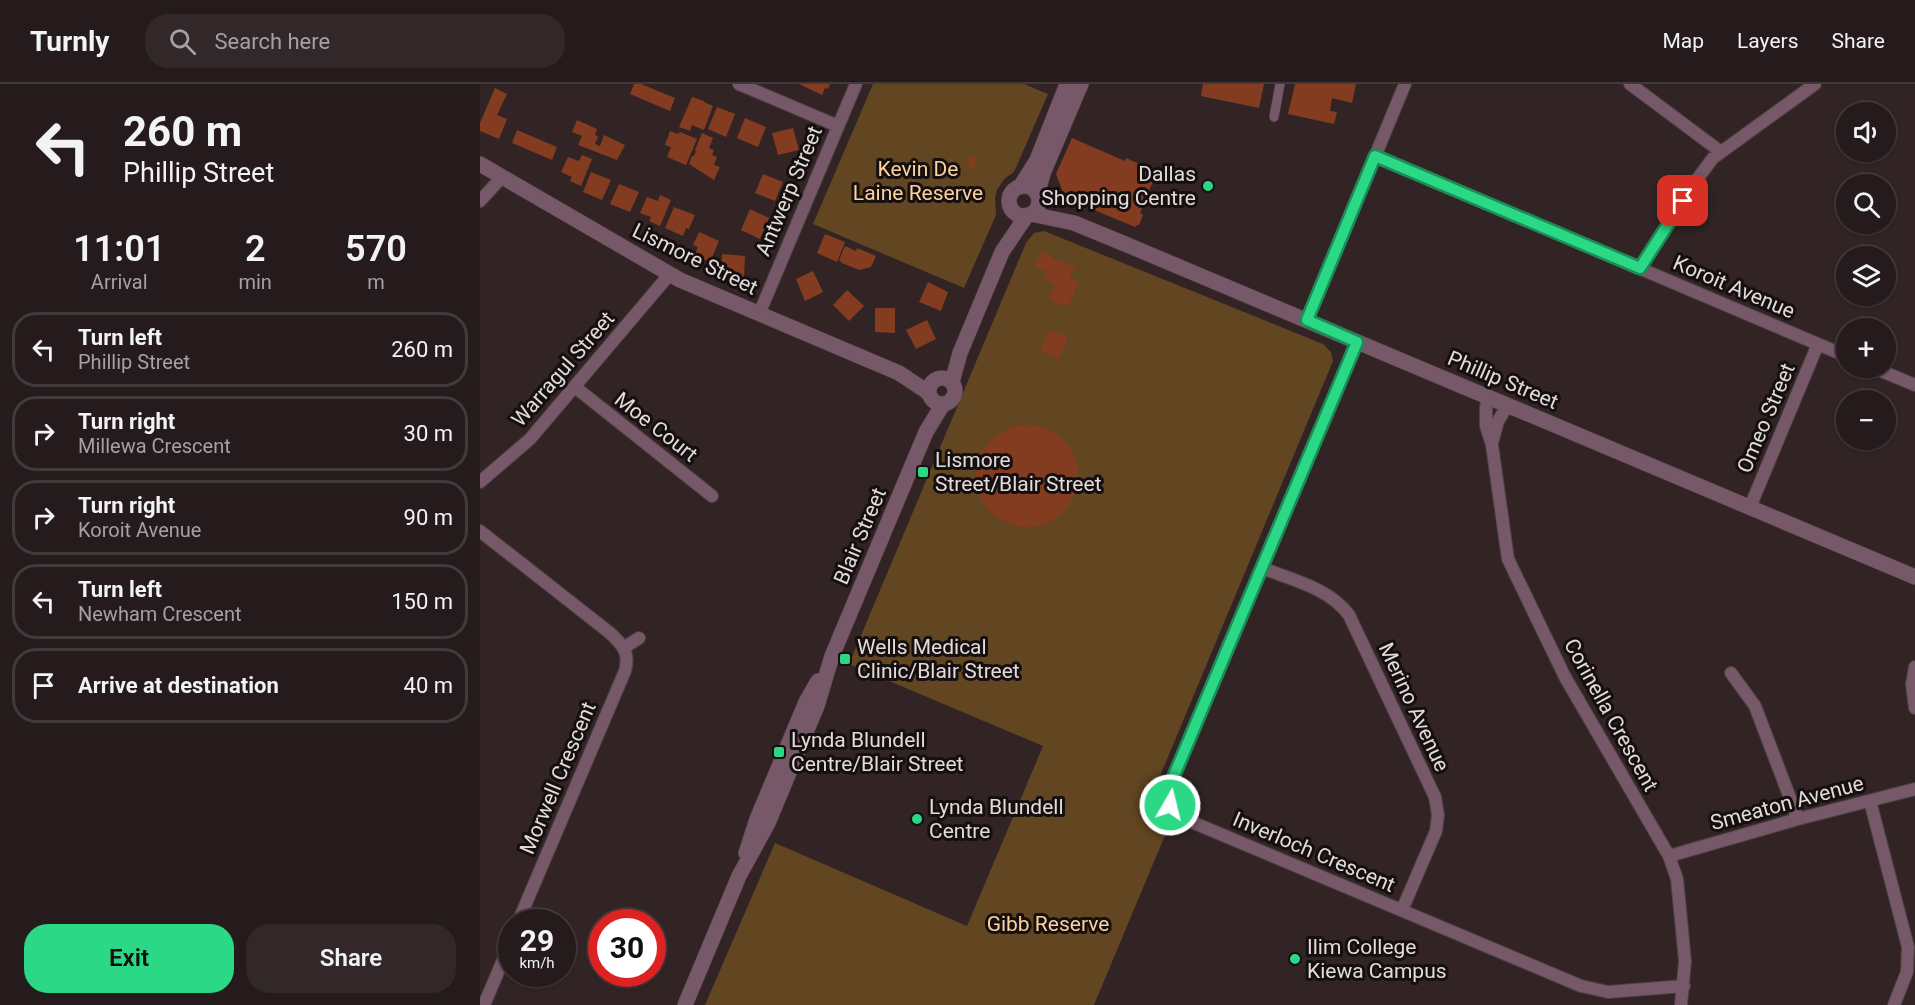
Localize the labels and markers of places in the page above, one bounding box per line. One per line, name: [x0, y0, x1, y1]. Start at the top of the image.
place label: Dallas Shopping Centre: [1041, 162, 1196, 210]
pin: [1657, 175, 1708, 226]
marker: Dallas Shopping Centre: [1201, 179, 1215, 193]
place label: Lismore Street/Blair Street: [935, 448, 1102, 496]
marker: Lismore Street/Blair Street: [916, 465, 930, 479]
place label: Wells Medical Clinic/Blair Street: [857, 635, 1020, 683]
marker: Wells Medical Clinic/Blair Street: [838, 652, 852, 666]
place label: Lynda Blundell Centre/Blair Street: [791, 728, 964, 776]
marker: Lynda Blundell Centre/Blair Street: [772, 745, 786, 759]
place label: Lynda Blundell Centre: [929, 795, 1064, 843]
marker: Lynda Blundell Centre: [910, 812, 924, 826]
place label: Ilim College Kiewa Campus: [1307, 935, 1447, 983]
marker: Ilim College Kiewa Campus: [1288, 952, 1302, 966]

